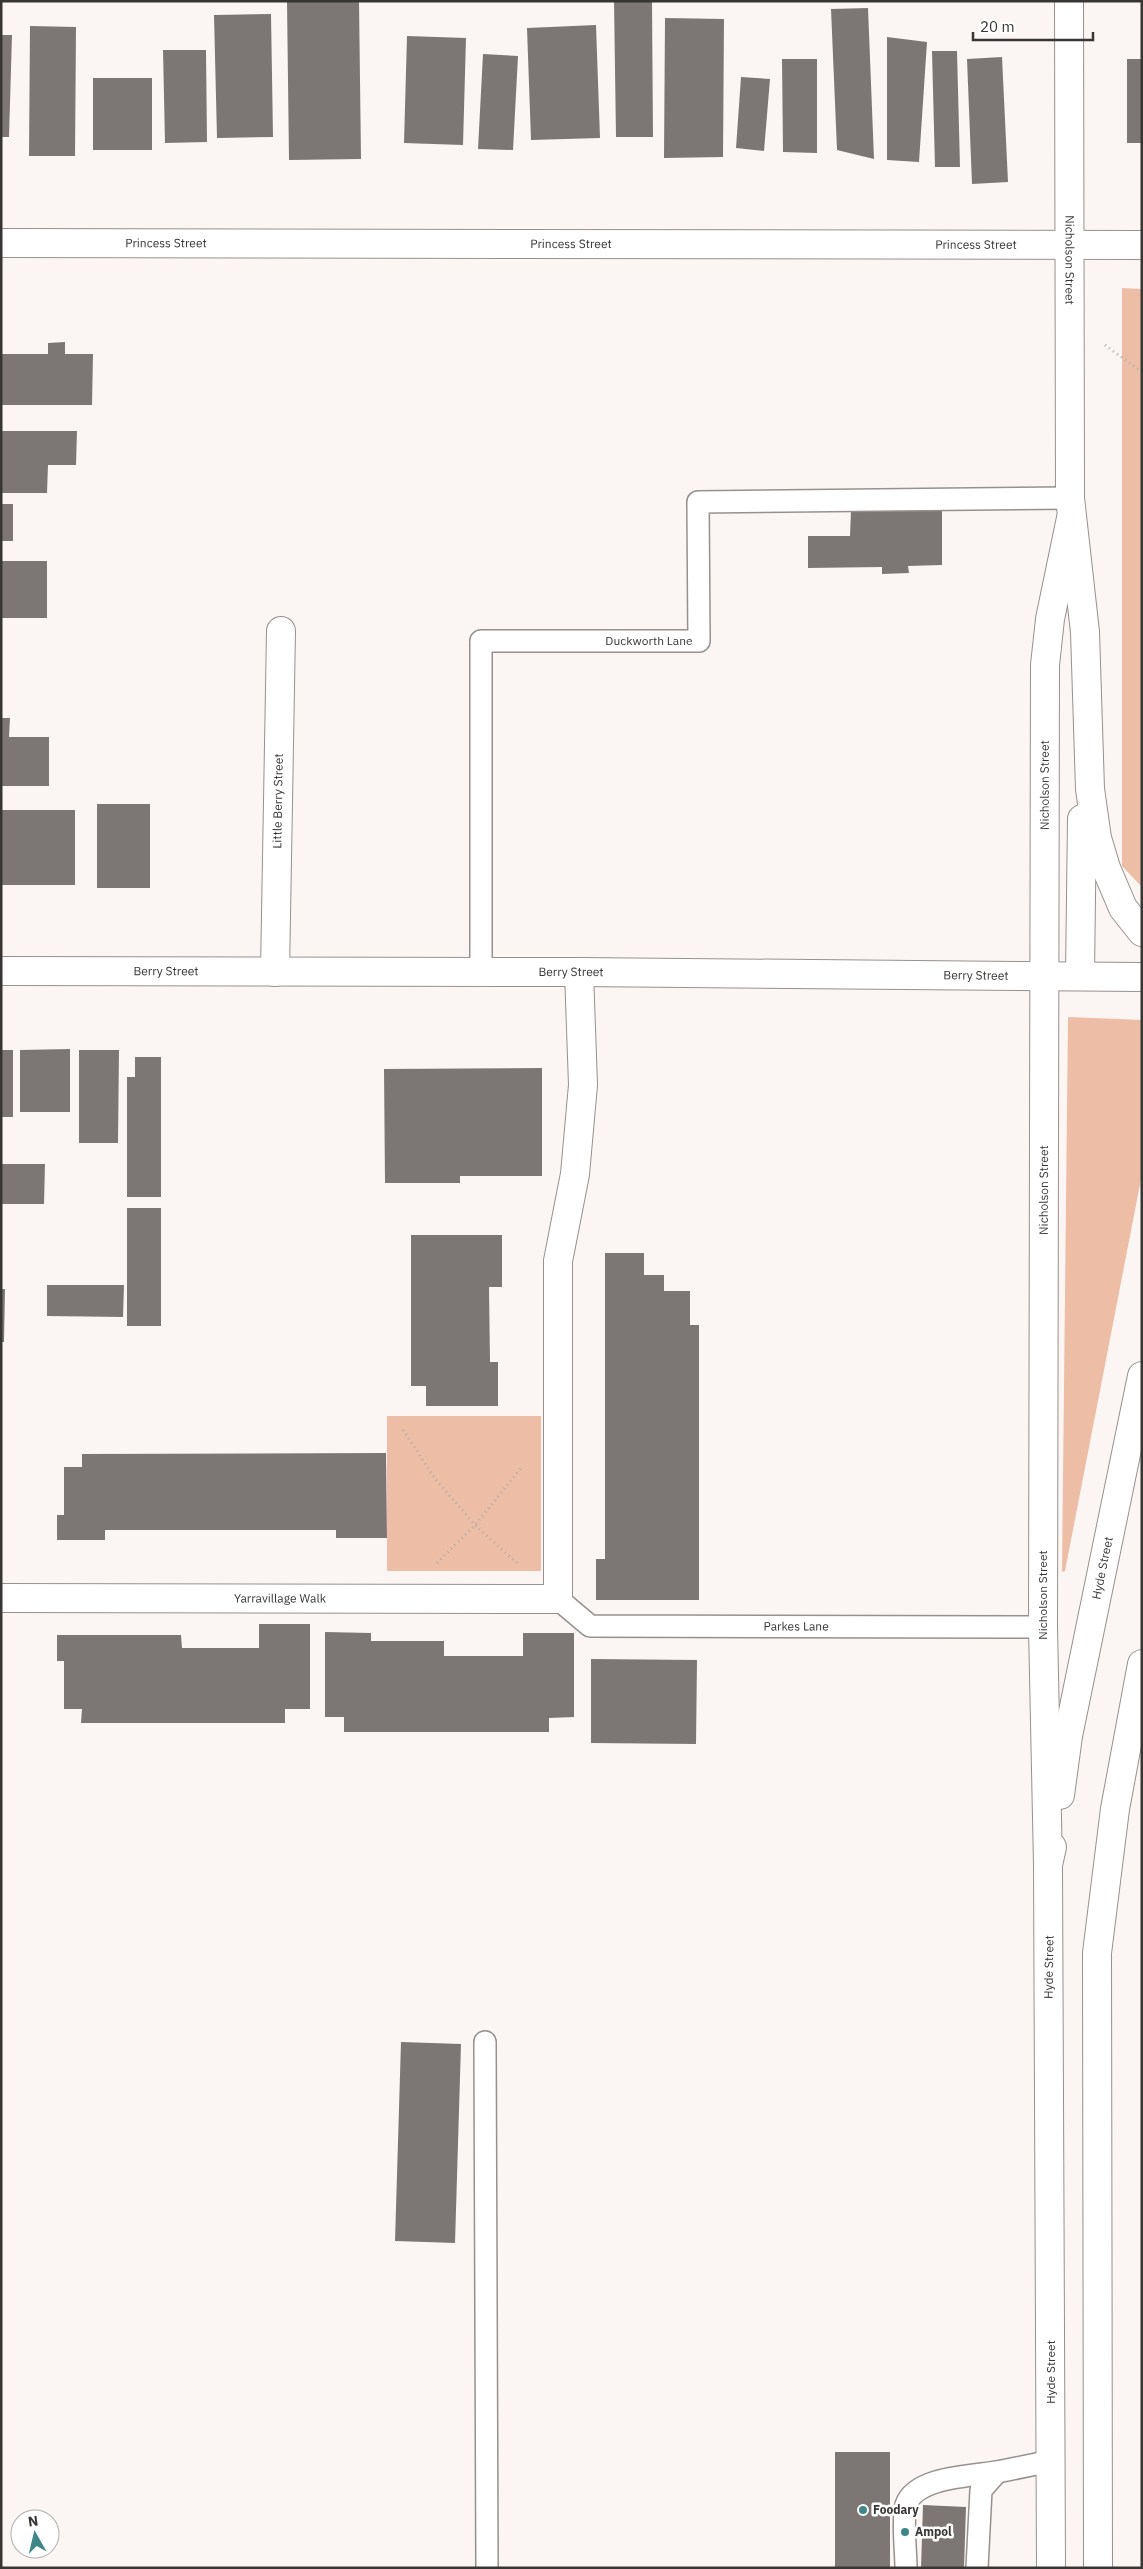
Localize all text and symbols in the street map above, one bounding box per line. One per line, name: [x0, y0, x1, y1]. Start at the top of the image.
scale bar: [973, 10, 1093, 42]
text: 20 m: [980, 17, 1015, 36]
street label: Nicholson Street: [1062, 215, 1078, 305]
street label: Princess Street: [125, 235, 207, 250]
street label: Princess Street: [530, 236, 612, 251]
street label: Princess Street: [935, 237, 1017, 252]
street label: Duckworth Lane: [605, 633, 693, 648]
street label: Nicholson Street: [1037, 740, 1052, 830]
street label: Little Berry Street: [269, 753, 286, 849]
street label: Berry Street: [133, 963, 199, 978]
street label: Berry Street: [538, 964, 604, 979]
street label: Berry Street: [943, 967, 1009, 983]
street label: Nicholson Street: [1036, 1145, 1051, 1235]
street label: Hyde Street: [1088, 1535, 1116, 1601]
street label: Nicholson Street: [1035, 1550, 1050, 1640]
street label: Yarravillage Walk: [234, 1590, 327, 1606]
street label: Parkes Lane: [763, 1618, 829, 1634]
street label: Hyde Street: [1040, 1935, 1057, 1999]
street label: Hyde Street: [1043, 2340, 1058, 2404]
place label: Foodary: [873, 2502, 919, 2517]
marker: Foodary: [857, 2504, 869, 2516]
north arrow: [10, 2509, 60, 2559]
text: N: [27, 2512, 39, 2531]
place label: Ampol: [915, 2524, 952, 2539]
marker: Ampol: [899, 2526, 911, 2538]

